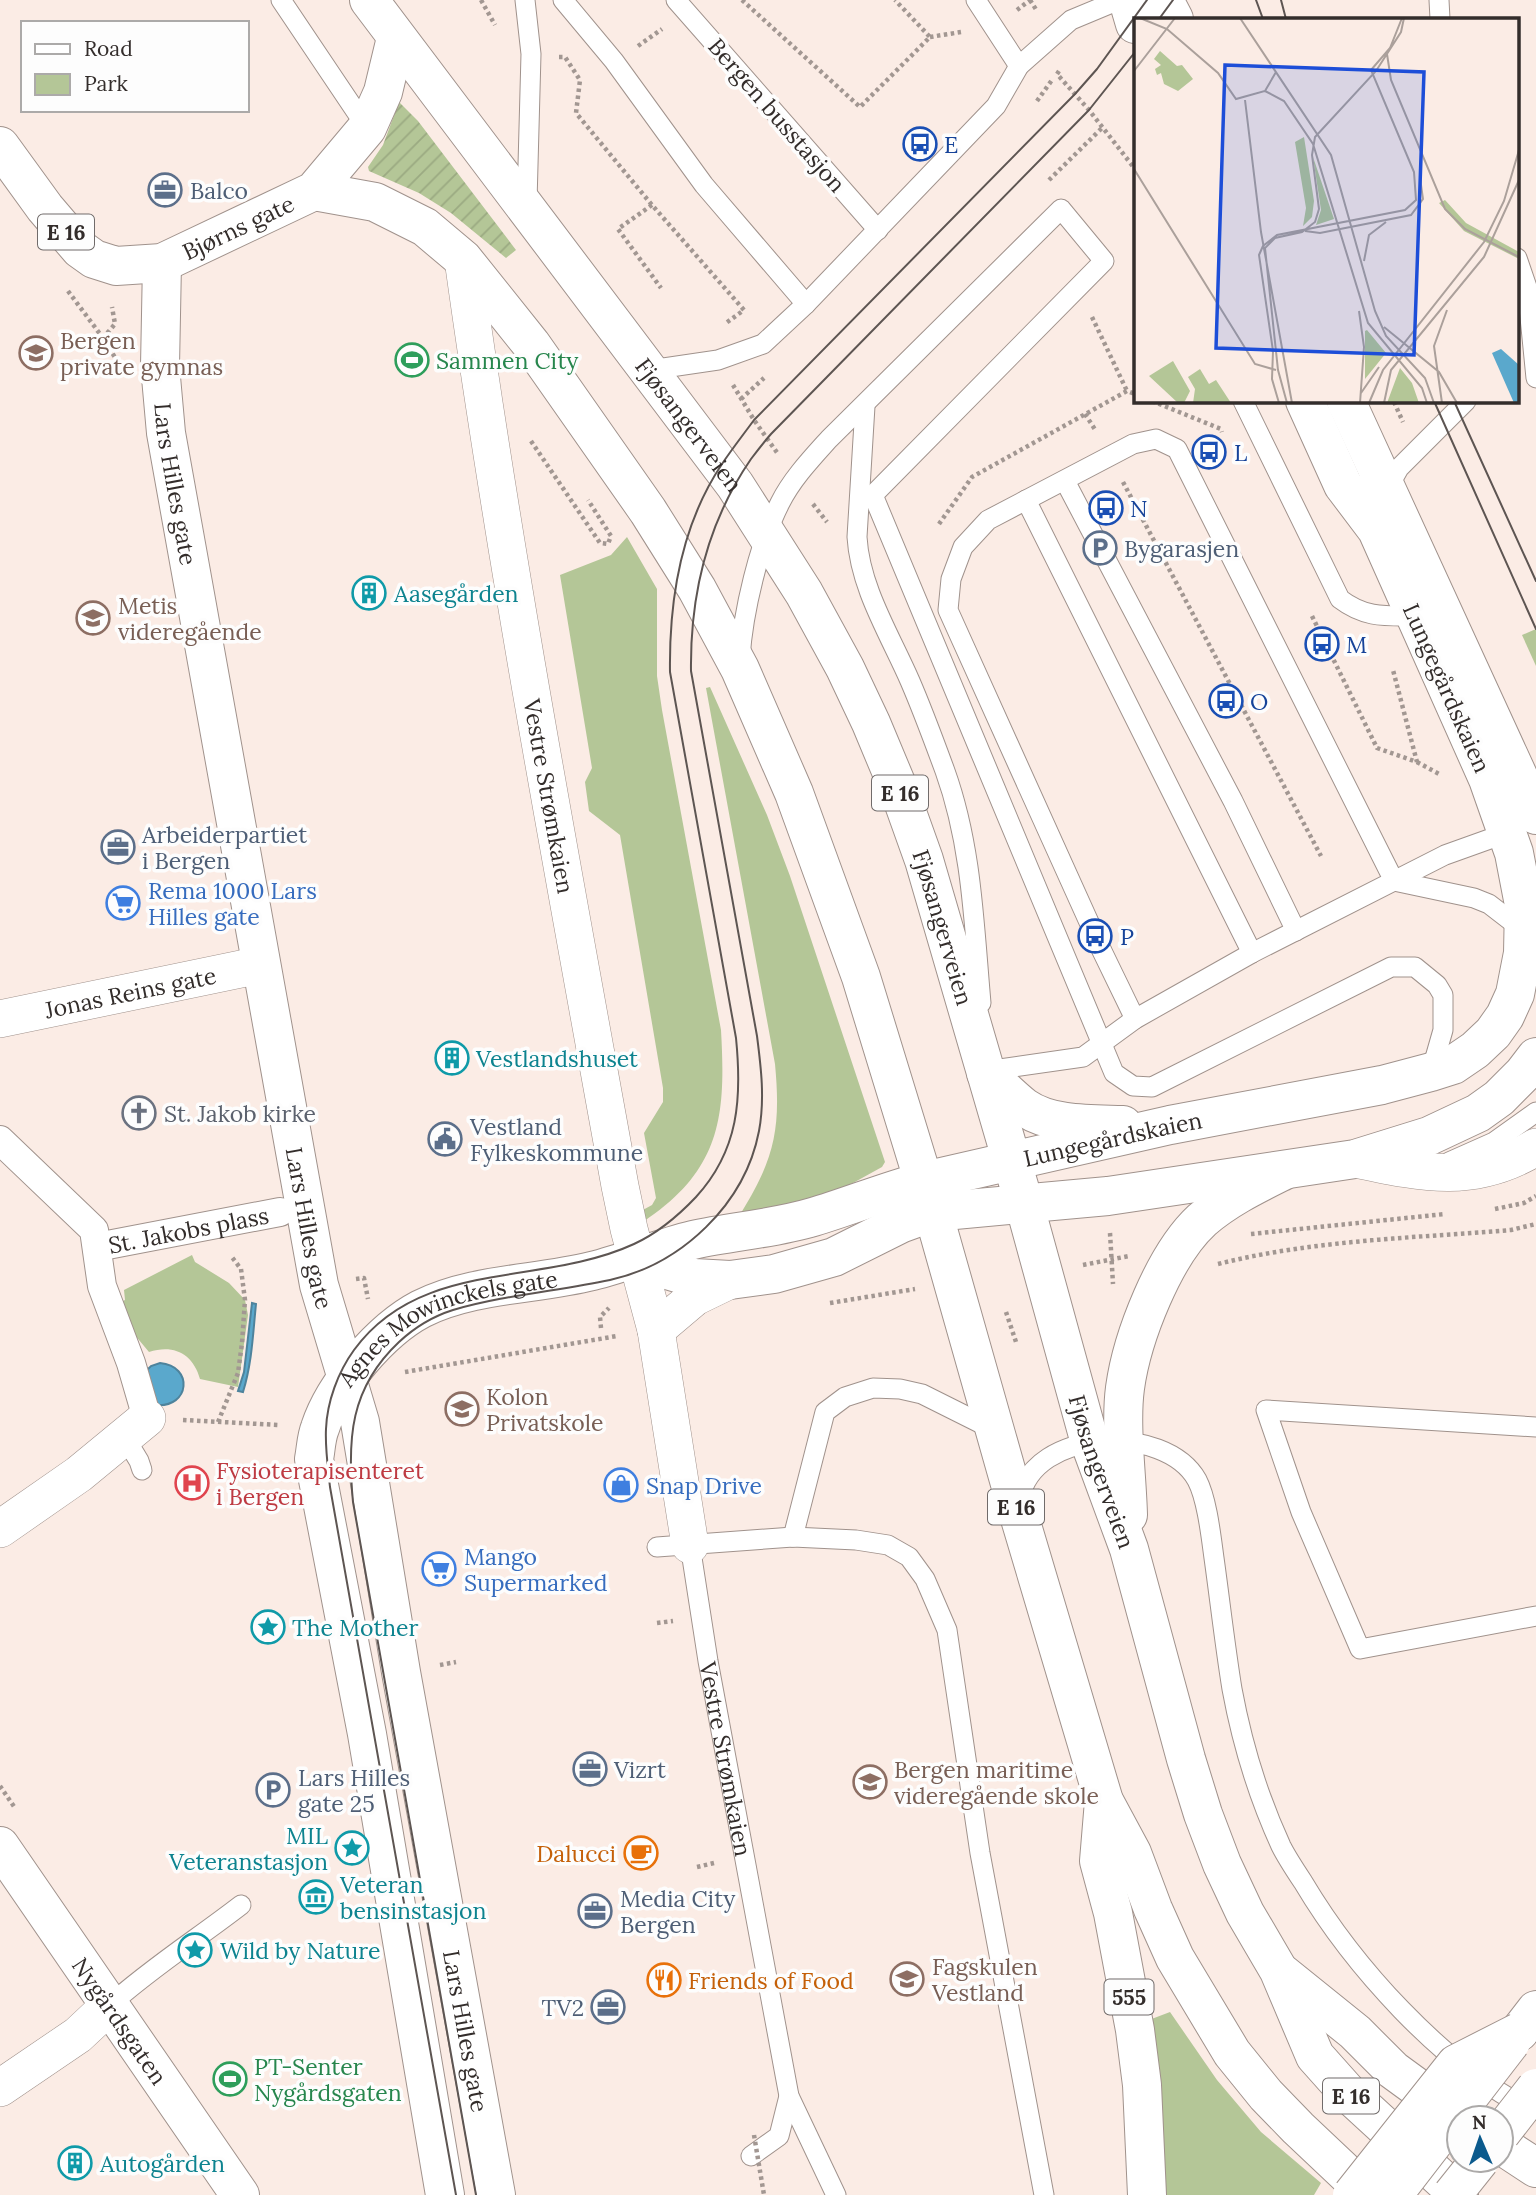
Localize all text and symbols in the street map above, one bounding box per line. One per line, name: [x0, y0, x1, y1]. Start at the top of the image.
inset map: [1134, 18, 1518, 402]
legend: [21, 21, 248, 112]
street label: Bergen busstasjon: [702, 32, 852, 198]
text: Road: [84, 35, 133, 62]
text: Park: [84, 70, 128, 97]
bus stop icon: E: [901, 125, 939, 163]
place label: E: [944, 130, 958, 159]
office icon: Balco: [146, 171, 184, 209]
place label: Balco: [190, 176, 248, 205]
street label: Bjørns gate: [178, 188, 298, 266]
road number: E 16: [38, 215, 94, 250]
place label: Bergen private gymnas: [60, 326, 223, 381]
school or university icon: Bergen private gymnas: [17, 334, 55, 372]
sports icon: Sammen City: [393, 341, 431, 379]
place label: Sammen City: [436, 346, 579, 375]
street label: Fjøsangerveien: [629, 352, 749, 498]
street label: Lars Hilles gate: [149, 401, 204, 567]
bus stop icon: L: [1190, 433, 1228, 471]
place label: L: [1234, 438, 1247, 467]
bus stop icon: N: [1087, 489, 1125, 527]
place label: N: [1130, 494, 1148, 523]
parking icon: Bygarasjen: [1081, 529, 1119, 567]
place label: Bygarasjen: [1124, 534, 1239, 563]
building icon: Aasegården: [350, 574, 388, 612]
place label: Aasegården: [393, 579, 519, 608]
place label: Metis videregående: [118, 591, 262, 646]
school or university icon: Metis videregående: [74, 599, 112, 637]
street label: Lungegårdskaien: [1397, 599, 1497, 777]
bus stop icon: M: [1303, 625, 1341, 663]
place label: M: [1346, 630, 1367, 659]
bus stop icon: O: [1207, 682, 1245, 720]
place label: O: [1250, 687, 1268, 716]
street label: Vestre Strømkaien: [518, 695, 581, 896]
road number: E 16: [872, 776, 928, 810]
place label: Arbeiderpartiet i Bergen: [141, 820, 307, 875]
office icon: Arbeiderpartiet i Bergen: [99, 828, 137, 866]
street label: Fjøsangerveien: [907, 845, 980, 1008]
place label: Rema 1000 Lars Hilles gate: [148, 876, 317, 931]
supermarket icon: Rema 1000 Lars Hilles gate: [104, 884, 142, 922]
bus stop icon: P: [1076, 917, 1114, 955]
place label: P: [1120, 922, 1134, 951]
street label: Jonas Reins gate: [41, 960, 218, 1024]
building icon: Vestlandshuset: [433, 1039, 471, 1077]
place label: Vestlandshuset: [475, 1044, 638, 1073]
church icon: St. Jakob kirke: [120, 1094, 158, 1132]
place label: St. Jakob kirke: [164, 1099, 316, 1128]
street label: Lungegårdskaien: [1020, 1105, 1204, 1172]
place label: Vestland Fylkeskommune: [469, 1112, 643, 1167]
public building icon: Vestland Fylkeskommune: [426, 1120, 464, 1158]
street label: Lars Hilles gate: [280, 1145, 340, 1312]
street label: St. Jakobs plass: [106, 1200, 271, 1259]
street label: Agnes Mowinckels gate: [331, 1264, 559, 1393]
place label: Kolon Privatskole: [486, 1382, 603, 1437]
school or university icon: Kolon Privatskole: [443, 1390, 481, 1428]
street label: Fjøsangerveien: [1063, 1391, 1142, 1552]
place label: Fysioterapisenteret i Bergen: [216, 1456, 424, 1511]
hospital icon: Fysioterapisenteret i Bergen: [173, 1464, 211, 1502]
shop icon: Snap Drive: [602, 1466, 640, 1504]
place label: Snap Drive: [646, 1471, 762, 1500]
road number: E 16: [988, 1490, 1044, 1524]
place label: Mango Supermarked: [464, 1542, 608, 1597]
supermarket icon: Mango Supermarked: [420, 1550, 458, 1588]
place icon: The Mother: [249, 1608, 287, 1646]
place label: The Mother: [292, 1613, 419, 1642]
street label: Vestre Strømkaien: [694, 1658, 759, 1859]
office icon: Vizrt: [571, 1750, 609, 1788]
place label: Vizrt: [613, 1755, 666, 1784]
place label: Bergen maritime videregående skole: [894, 1755, 1099, 1810]
place label: Lars Hilles gate 25: [298, 1763, 410, 1818]
school or university icon: Bergen maritime videregående skole: [851, 1763, 889, 1801]
parking icon: Lars Hilles gate 25: [254, 1771, 292, 1809]
place label: MIL Veteranstasjon: [168, 1821, 328, 1876]
place icon: MIL Veteranstasjon: [333, 1829, 371, 1867]
cafe icon: Dalucci: [622, 1834, 660, 1872]
place label: Dalucci: [536, 1839, 616, 1868]
place label: Veteran bensinstasjon: [339, 1870, 486, 1925]
museum icon: Veteran bensinstasjon: [297, 1878, 335, 1916]
place label: Media City Bergen: [620, 1884, 736, 1939]
office icon: Media City Bergen: [576, 1892, 614, 1930]
place icon: Wild by Nature: [176, 1931, 214, 1969]
place label: Wild by Nature: [220, 1936, 380, 1965]
street label: Lars Hilles gate: [437, 1948, 495, 2114]
street label: Nygårdsgaten: [66, 1952, 174, 2090]
place label: Fagskulen Vestland: [931, 1952, 1038, 2007]
school or university icon: Fagskulen Vestland: [888, 1960, 926, 1998]
restaurant icon: Friends of Food: [645, 1961, 683, 1999]
place label: Friends of Food: [688, 1966, 854, 1995]
road number: 555: [1104, 1980, 1154, 2014]
office icon: TV2: [589, 1988, 627, 2026]
place label: TV2: [541, 1993, 584, 2022]
place label: PT-Senter Nygårdsgaten: [254, 2052, 402, 2107]
sports icon: PT-Senter Nygårdsgaten: [211, 2060, 249, 2098]
road number: E 16: [1323, 2078, 1379, 2114]
north arrow: [1445, 2104, 1515, 2174]
text: N: [1472, 2110, 1487, 2134]
building icon: Autogården: [56, 2144, 94, 2182]
place label: Autogården: [99, 2149, 225, 2178]

